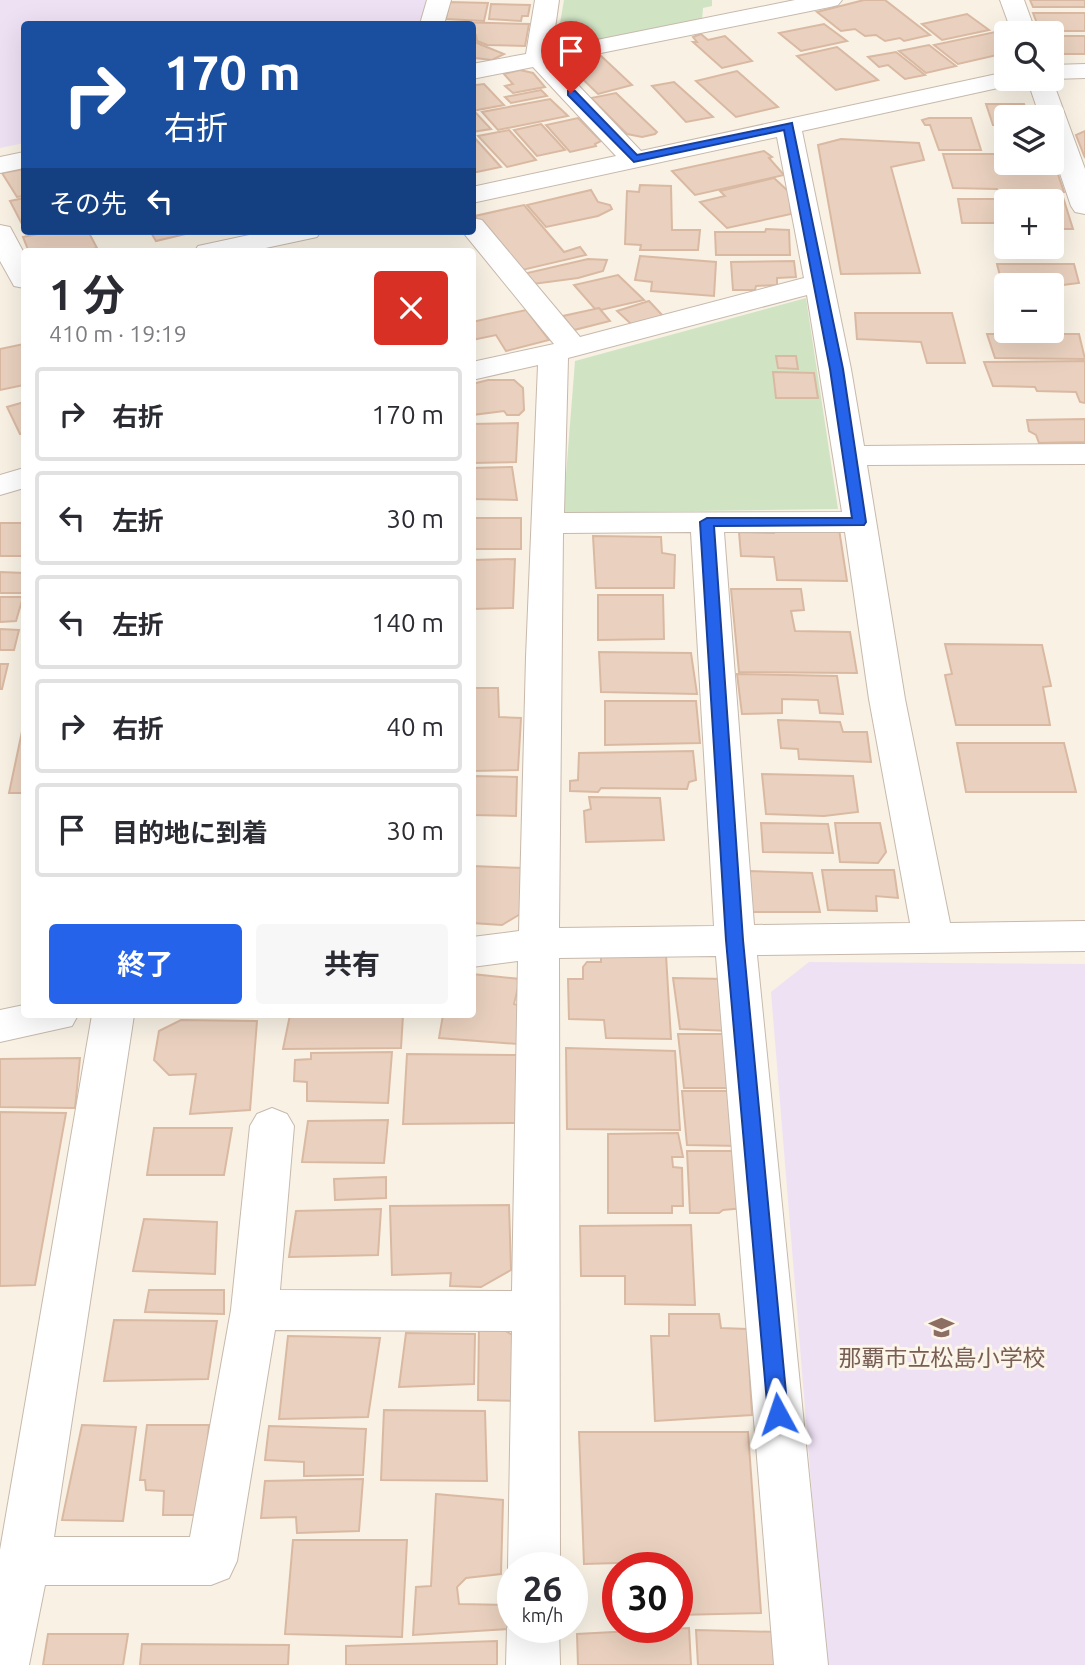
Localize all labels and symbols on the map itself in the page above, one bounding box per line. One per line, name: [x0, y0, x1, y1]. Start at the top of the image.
pin: [541, 21, 601, 93]
school or university icon: 那覇市立松島小学校: [928, 1314, 956, 1342]
place label: 那覇市立松島小学校: [839, 1345, 1046, 1370]
position arrow: [741, 1377, 815, 1451]
speed limit sign: 30: [602, 1552, 693, 1643]

